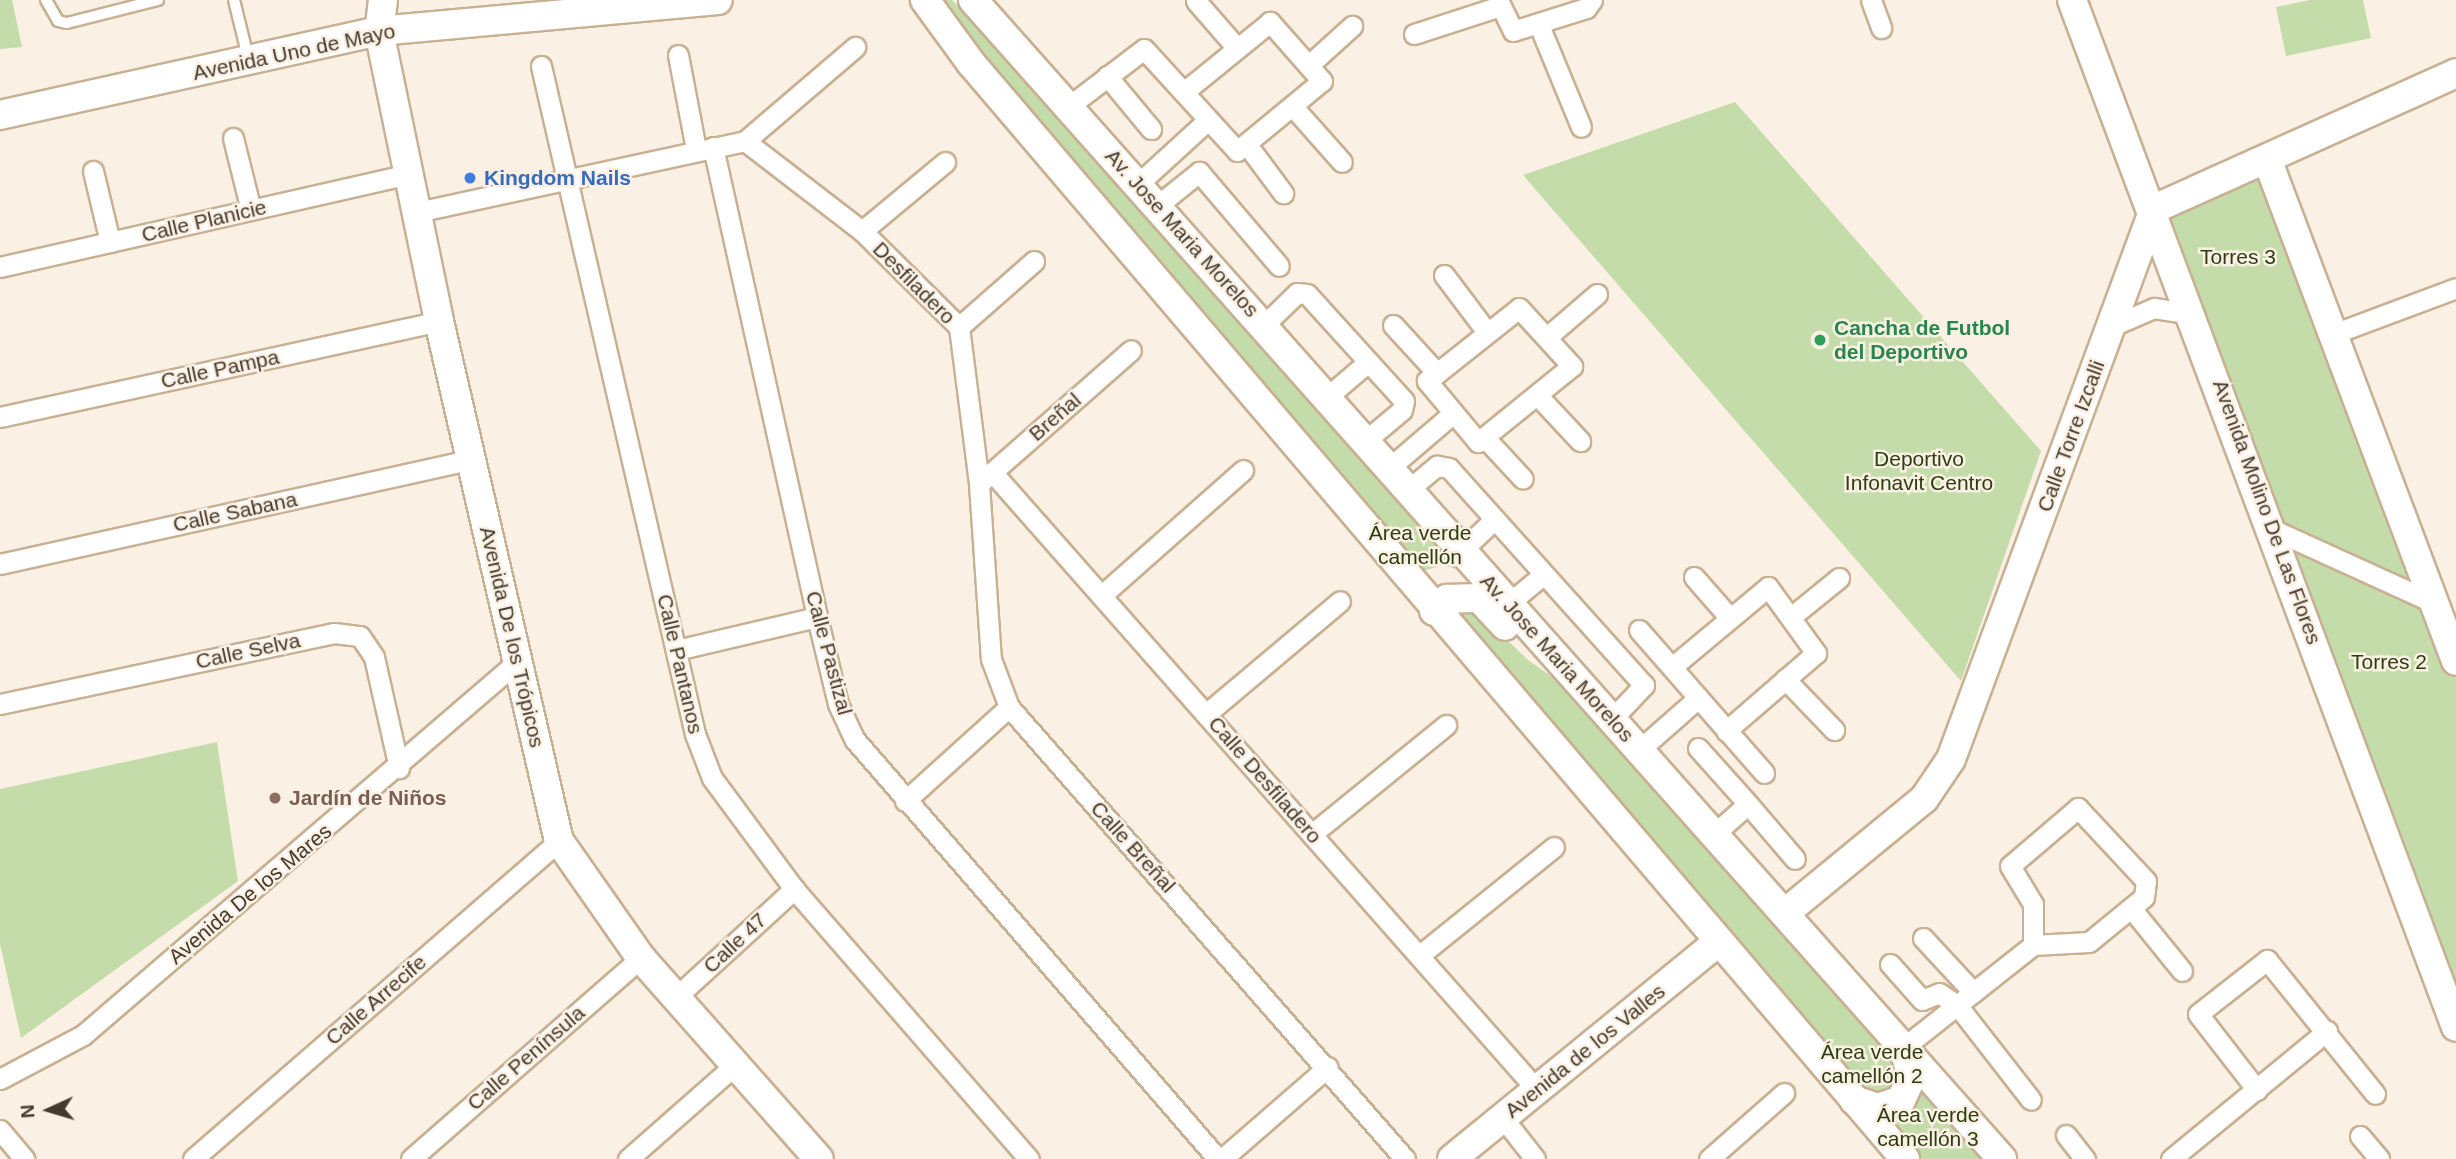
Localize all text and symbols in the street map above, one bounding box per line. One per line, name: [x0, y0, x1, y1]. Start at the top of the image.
street label: Avenida Uno de Mayo: [191, 18, 397, 86]
street label: Av. Jose Maria Morelos: [1100, 144, 1264, 322]
place label: Kingdom Nails: [484, 165, 631, 191]
marker: Kingdom Nails: [462, 170, 478, 186]
street label: Calle Planicie: [139, 194, 269, 248]
street label: Desfiladero: [868, 237, 960, 329]
park label: Torres 3: [2200, 244, 2276, 270]
place label: Cancha de Futbol del Deportivo: [1834, 315, 2010, 365]
marker: Cancha de Futbol del Deportivo: [1812, 332, 1828, 348]
street label: Calle Pampa: [159, 344, 281, 394]
street label: Calle Torre Izcalli: [2032, 357, 2110, 515]
street label: Avenida Molino De Las Flores: [2207, 376, 2327, 648]
street label: Breñal: [1024, 388, 1086, 446]
park label: Deportivo Infonavit Centro: [1845, 446, 1993, 496]
street label: Calle Sabana: [171, 487, 299, 537]
park label: Área verde camellón: [1369, 520, 1471, 570]
street label: Avenida De los Trópicos: [474, 524, 550, 750]
street label: Av. Jose Maria Morelos: [1475, 569, 1639, 747]
street label: Calle Pastizal: [800, 588, 858, 718]
street label: Calle Pantanos: [652, 592, 708, 736]
street label: Calle Selva: [193, 628, 303, 674]
park label: Torres 2: [2351, 649, 2427, 675]
street label: Calle Desfiladero: [1203, 711, 1327, 849]
place label: Jardín de Niños: [289, 785, 447, 811]
marker: Jardín de Niños: [267, 790, 283, 806]
street label: Calle Breñal: [1085, 796, 1181, 898]
street label: Avenida De los Mares: [163, 818, 337, 970]
street label: Calle 47: [698, 908, 772, 978]
street label: Calle Arrecife: [320, 949, 432, 1051]
street label: Avenida de los Valles: [1500, 979, 1670, 1123]
street label: Calle Península: [462, 1000, 590, 1116]
park label: Área verde camellón 2: [1821, 1039, 1923, 1089]
north arrow: [14, 1075, 84, 1145]
park label: Área verde camellón 3: [1877, 1102, 1979, 1152]
text: N: [17, 1104, 39, 1119]

